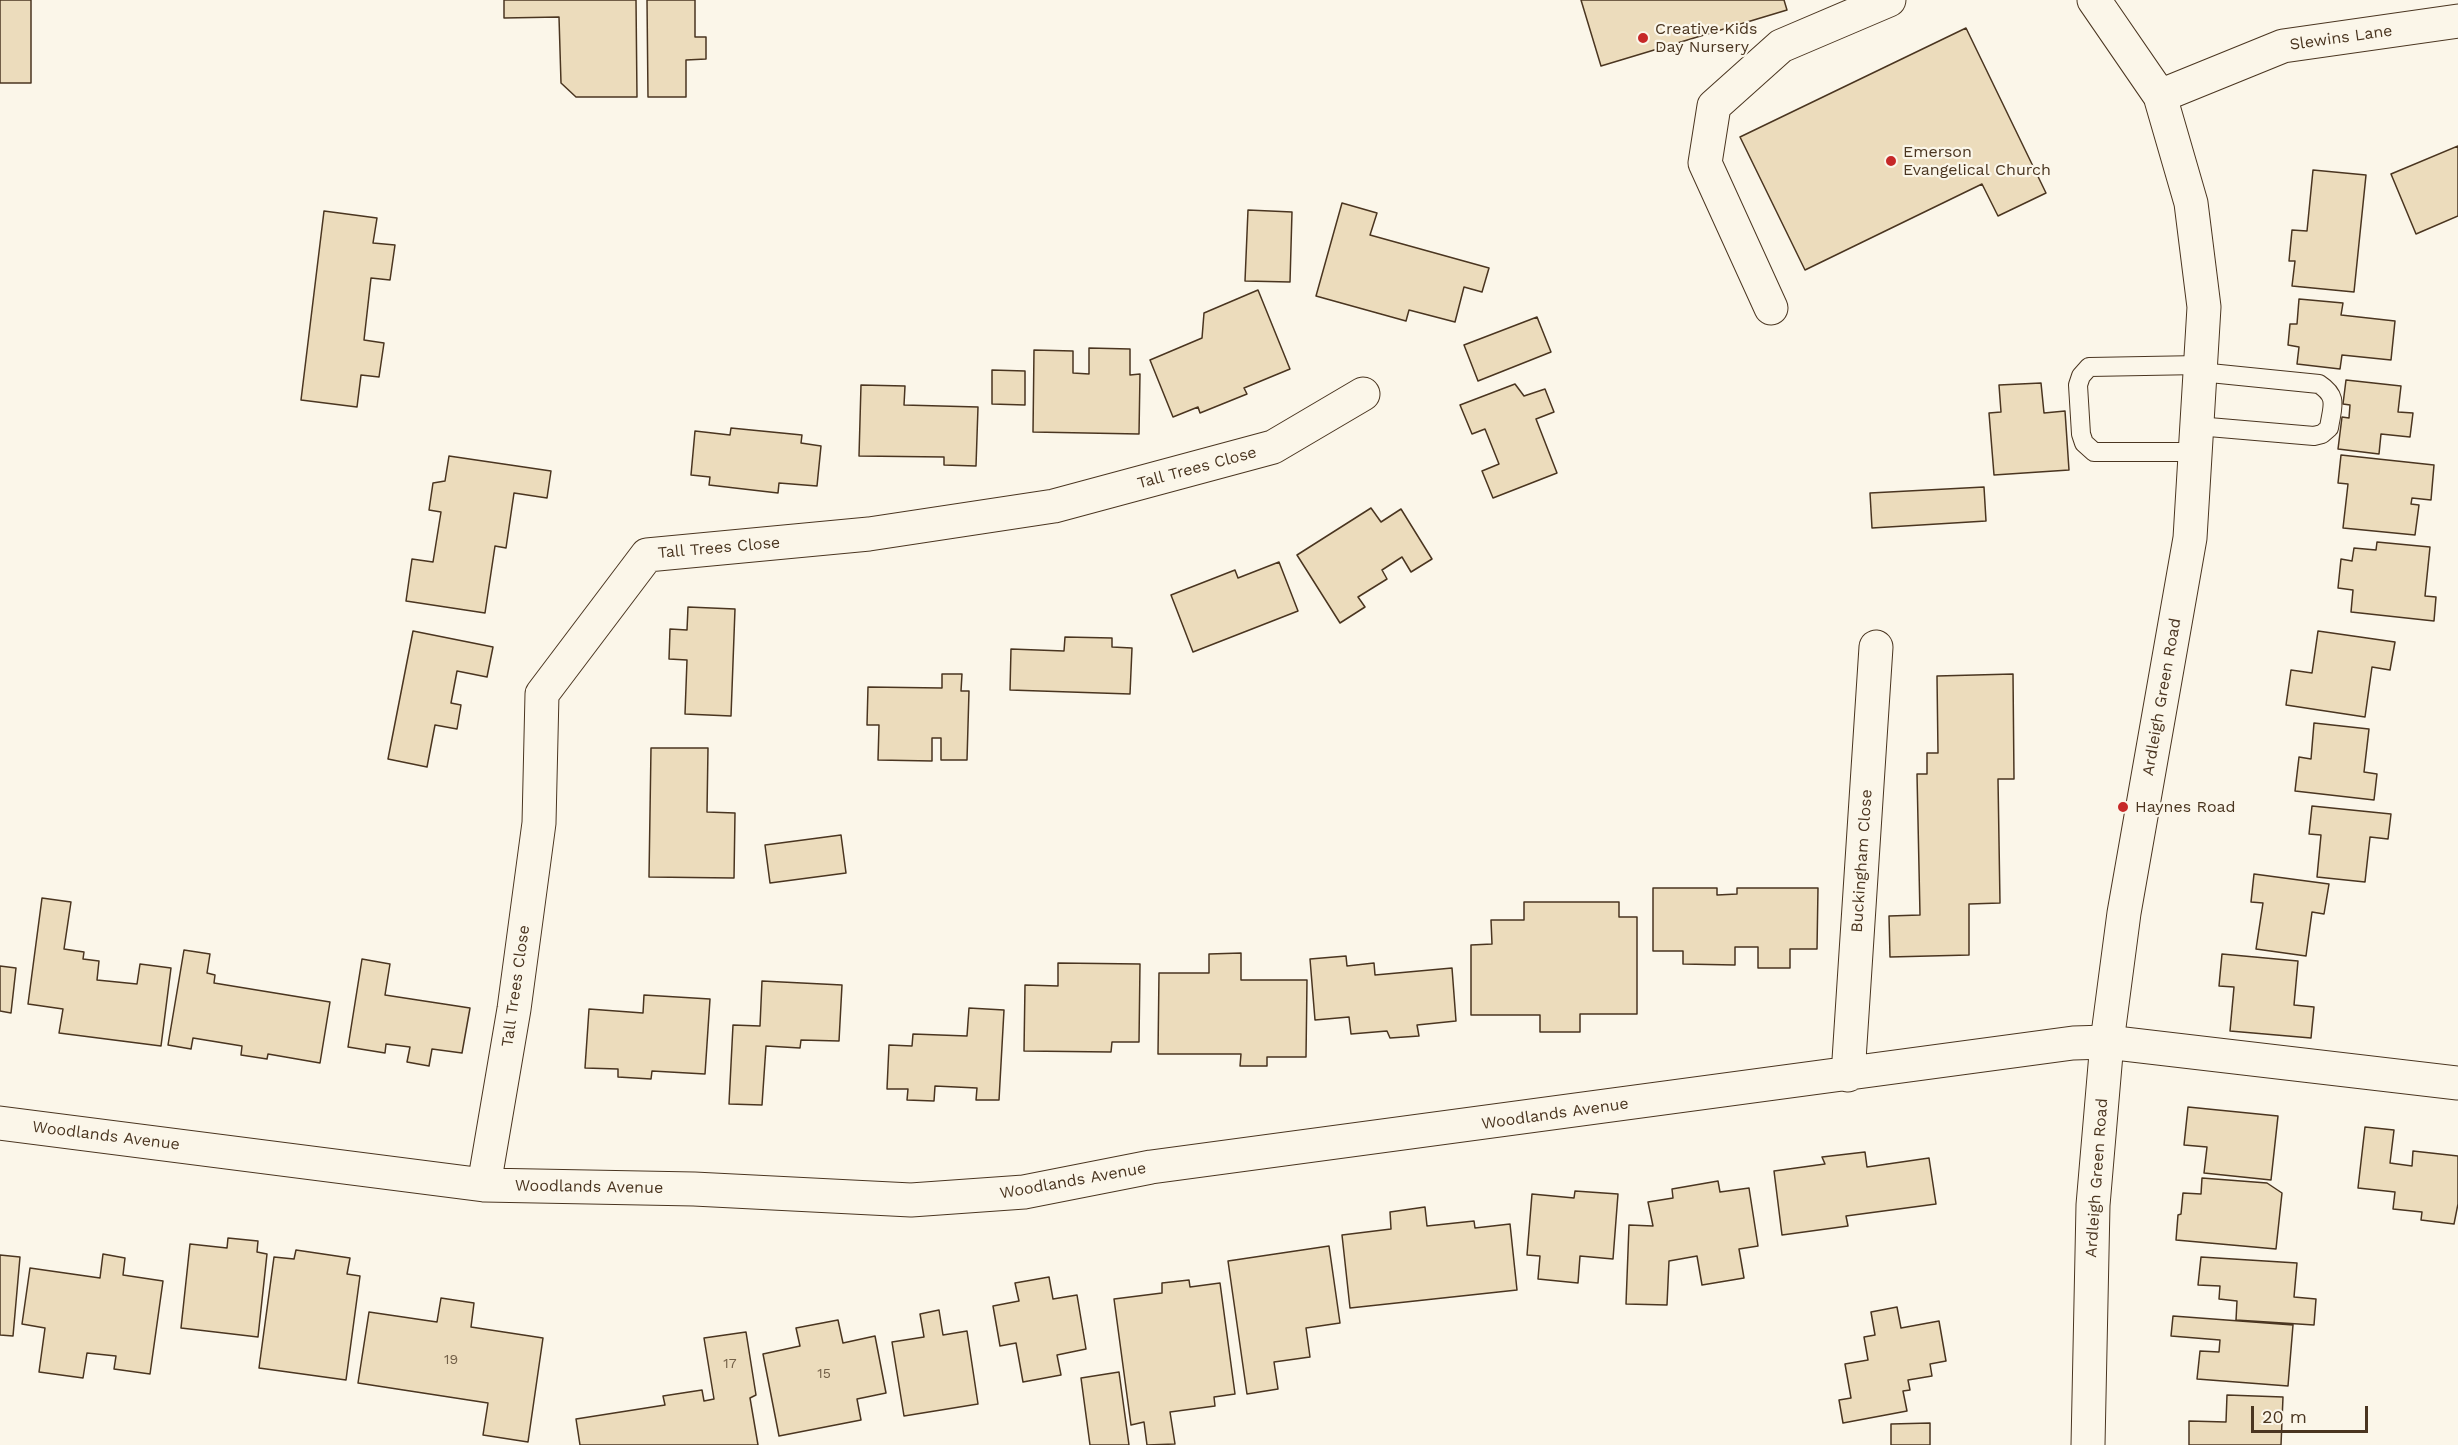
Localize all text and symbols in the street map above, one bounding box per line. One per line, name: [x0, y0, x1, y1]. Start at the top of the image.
place label: Creative Kids Day Nursery: [1655, 19, 1757, 57]
street label: Slewins Lane: [2288, 21, 2394, 55]
marker: Creative Kids Day Nursery: [1636, 31, 1650, 45]
place label: Emerson Evangelical Church: [1903, 142, 2051, 180]
marker: Emerson Evangelical Church: [1884, 154, 1898, 168]
street label: Tall Trees Close: [1135, 443, 1259, 493]
street label: Tall Trees Close: [657, 533, 781, 563]
street label: Ardleigh Green Road: [2139, 617, 2185, 777]
street label: Buckingham Close: [1847, 789, 1877, 933]
place label: Haynes Road: [2135, 797, 2236, 817]
marker: Haynes Road: [2116, 800, 2130, 814]
street label: Tall Trees Close: [498, 924, 534, 1048]
street label: Woodlands Avenue: [1480, 1094, 1630, 1134]
street label: Ardleigh Green Road: [2082, 1098, 2112, 1258]
street label: Woodlands Avenue: [31, 1117, 181, 1155]
street label: Woodlands Avenue: [998, 1159, 1148, 1203]
street label: Woodlands Avenue: [515, 1176, 663, 1198]
house number: 19: [444, 1352, 458, 1368]
house number: 17: [723, 1356, 737, 1372]
house number: 15: [817, 1366, 831, 1382]
scale bar: [2254, 1394, 2371, 1432]
text: 20 m: [2262, 1406, 2307, 1427]

